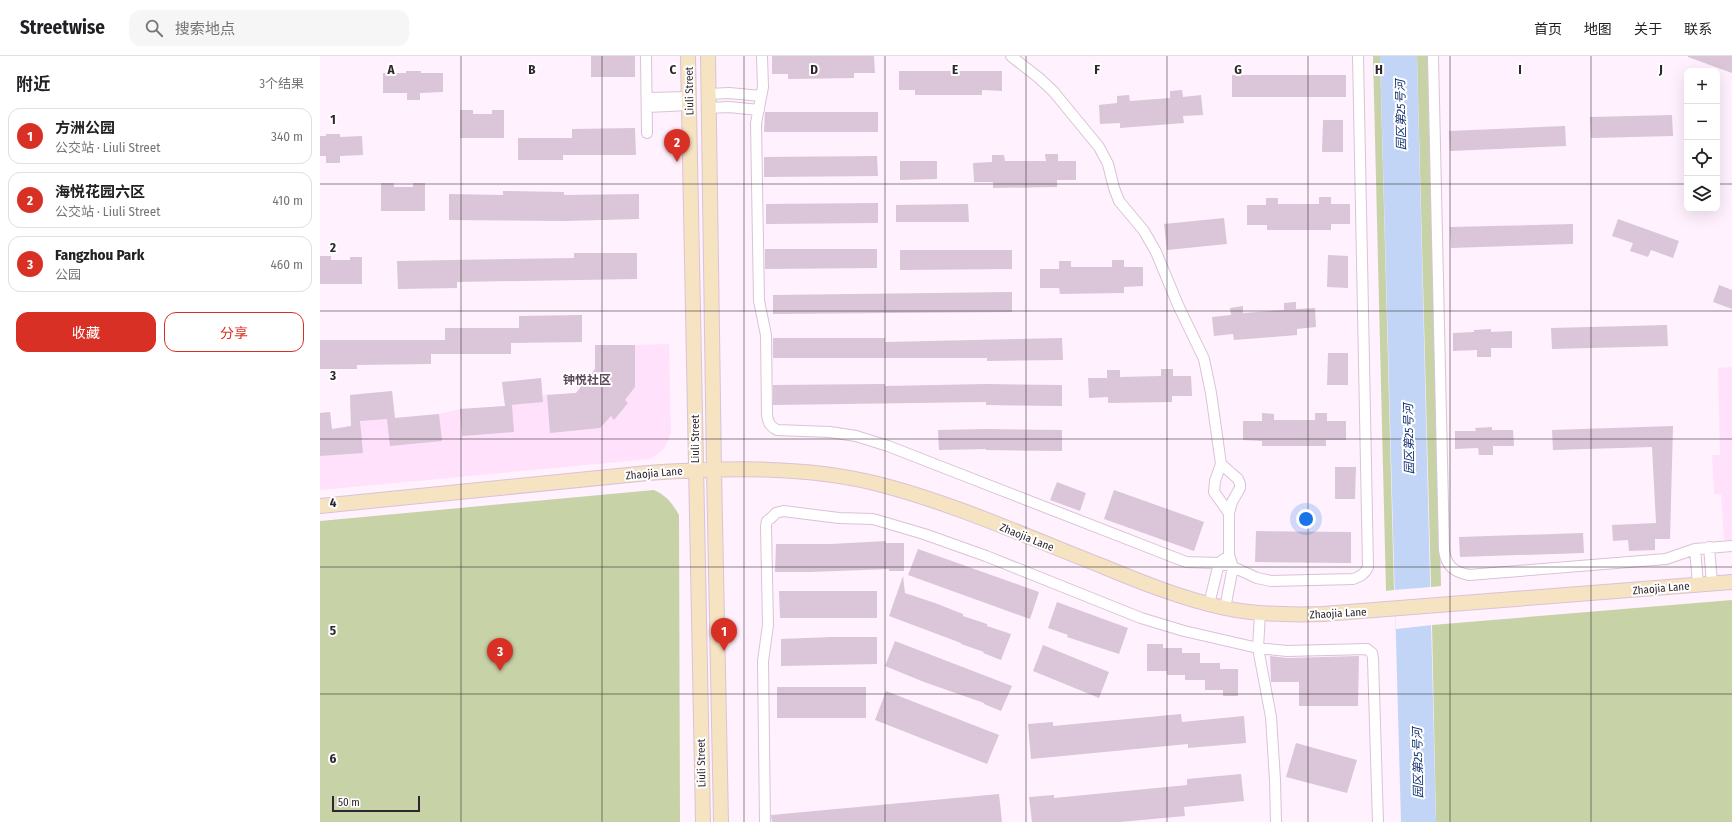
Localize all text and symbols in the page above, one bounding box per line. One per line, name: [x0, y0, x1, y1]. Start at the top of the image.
search box: [129, 10, 409, 46]
text: Streetwise: [20, 16, 105, 39]
icon: search: [143, 17, 165, 39]
text: 搜索地点: [175, 20, 235, 38]
text: 首页: [1534, 21, 1562, 38]
text: 地图: [1584, 21, 1612, 38]
text: 关于: [1634, 21, 1662, 38]
text: 联系: [1684, 21, 1712, 38]
text: A: [386, 62, 395, 77]
text: B: [528, 62, 536, 77]
text: C: [670, 62, 677, 77]
text: D: [810, 62, 818, 77]
text: E: [952, 62, 958, 77]
text: F: [1094, 62, 1100, 77]
text: G: [1234, 62, 1242, 77]
text: H: [1375, 62, 1383, 77]
text: I: [1518, 62, 1522, 77]
text: J: [1658, 62, 1663, 77]
street label: Liuli Street: [683, 66, 696, 115]
map controls: [1684, 68, 1720, 212]
button: +: [1684, 68, 1720, 104]
text: 附近: [16, 74, 50, 95]
text: 3个结果: [259, 76, 304, 91]
water label: 园区第25号河: [1393, 77, 1409, 151]
button: −: [1684, 104, 1720, 140]
text: 1: [330, 112, 336, 127]
text: 方洲公园: [55, 119, 115, 137]
text: 1: [27, 129, 33, 144]
text: 340 m: [271, 129, 303, 144]
pin: 2: [664, 129, 690, 162]
text: 公交站 · Liuli Street: [55, 140, 160, 155]
button: locate: [1684, 140, 1720, 176]
button: layers: [1684, 176, 1720, 212]
text: 海悦花园六区: [55, 183, 145, 201]
text: 2: [27, 193, 33, 208]
text: 410 m: [273, 193, 303, 208]
text: 公交站 · Liuli Street: [55, 204, 160, 219]
text: 2: [329, 240, 336, 255]
text: Fangzhou Park: [55, 246, 144, 264]
text: 3: [27, 257, 33, 272]
text: 460 m: [270, 257, 303, 272]
text: 公园: [55, 267, 81, 282]
button: 收藏: [16, 312, 156, 352]
button: 分享: [164, 312, 304, 352]
text: 3: [329, 368, 336, 383]
district label: 钟悦社区: [563, 373, 611, 387]
water label: 园区第25号河: [1401, 401, 1417, 475]
street label: Liuli Street: [689, 414, 702, 463]
street label: Zhaojia Lane: [625, 465, 683, 482]
text: 4: [330, 495, 337, 510]
your location: [1296, 509, 1316, 529]
street label: Zhaojia Lane: [998, 521, 1056, 554]
street label: Zhaojia Lane: [1632, 580, 1690, 597]
street label: Zhaojia Lane: [1309, 606, 1367, 621]
pin: 1: [711, 618, 737, 651]
text: 5: [330, 623, 336, 638]
pin: 3: [487, 638, 513, 671]
water label: 园区第25号河: [1410, 725, 1426, 799]
street label: Liuli Street: [695, 738, 708, 787]
text: 6: [330, 751, 337, 766]
scale bar: [332, 794, 420, 813]
text: 50 m: [338, 796, 360, 809]

